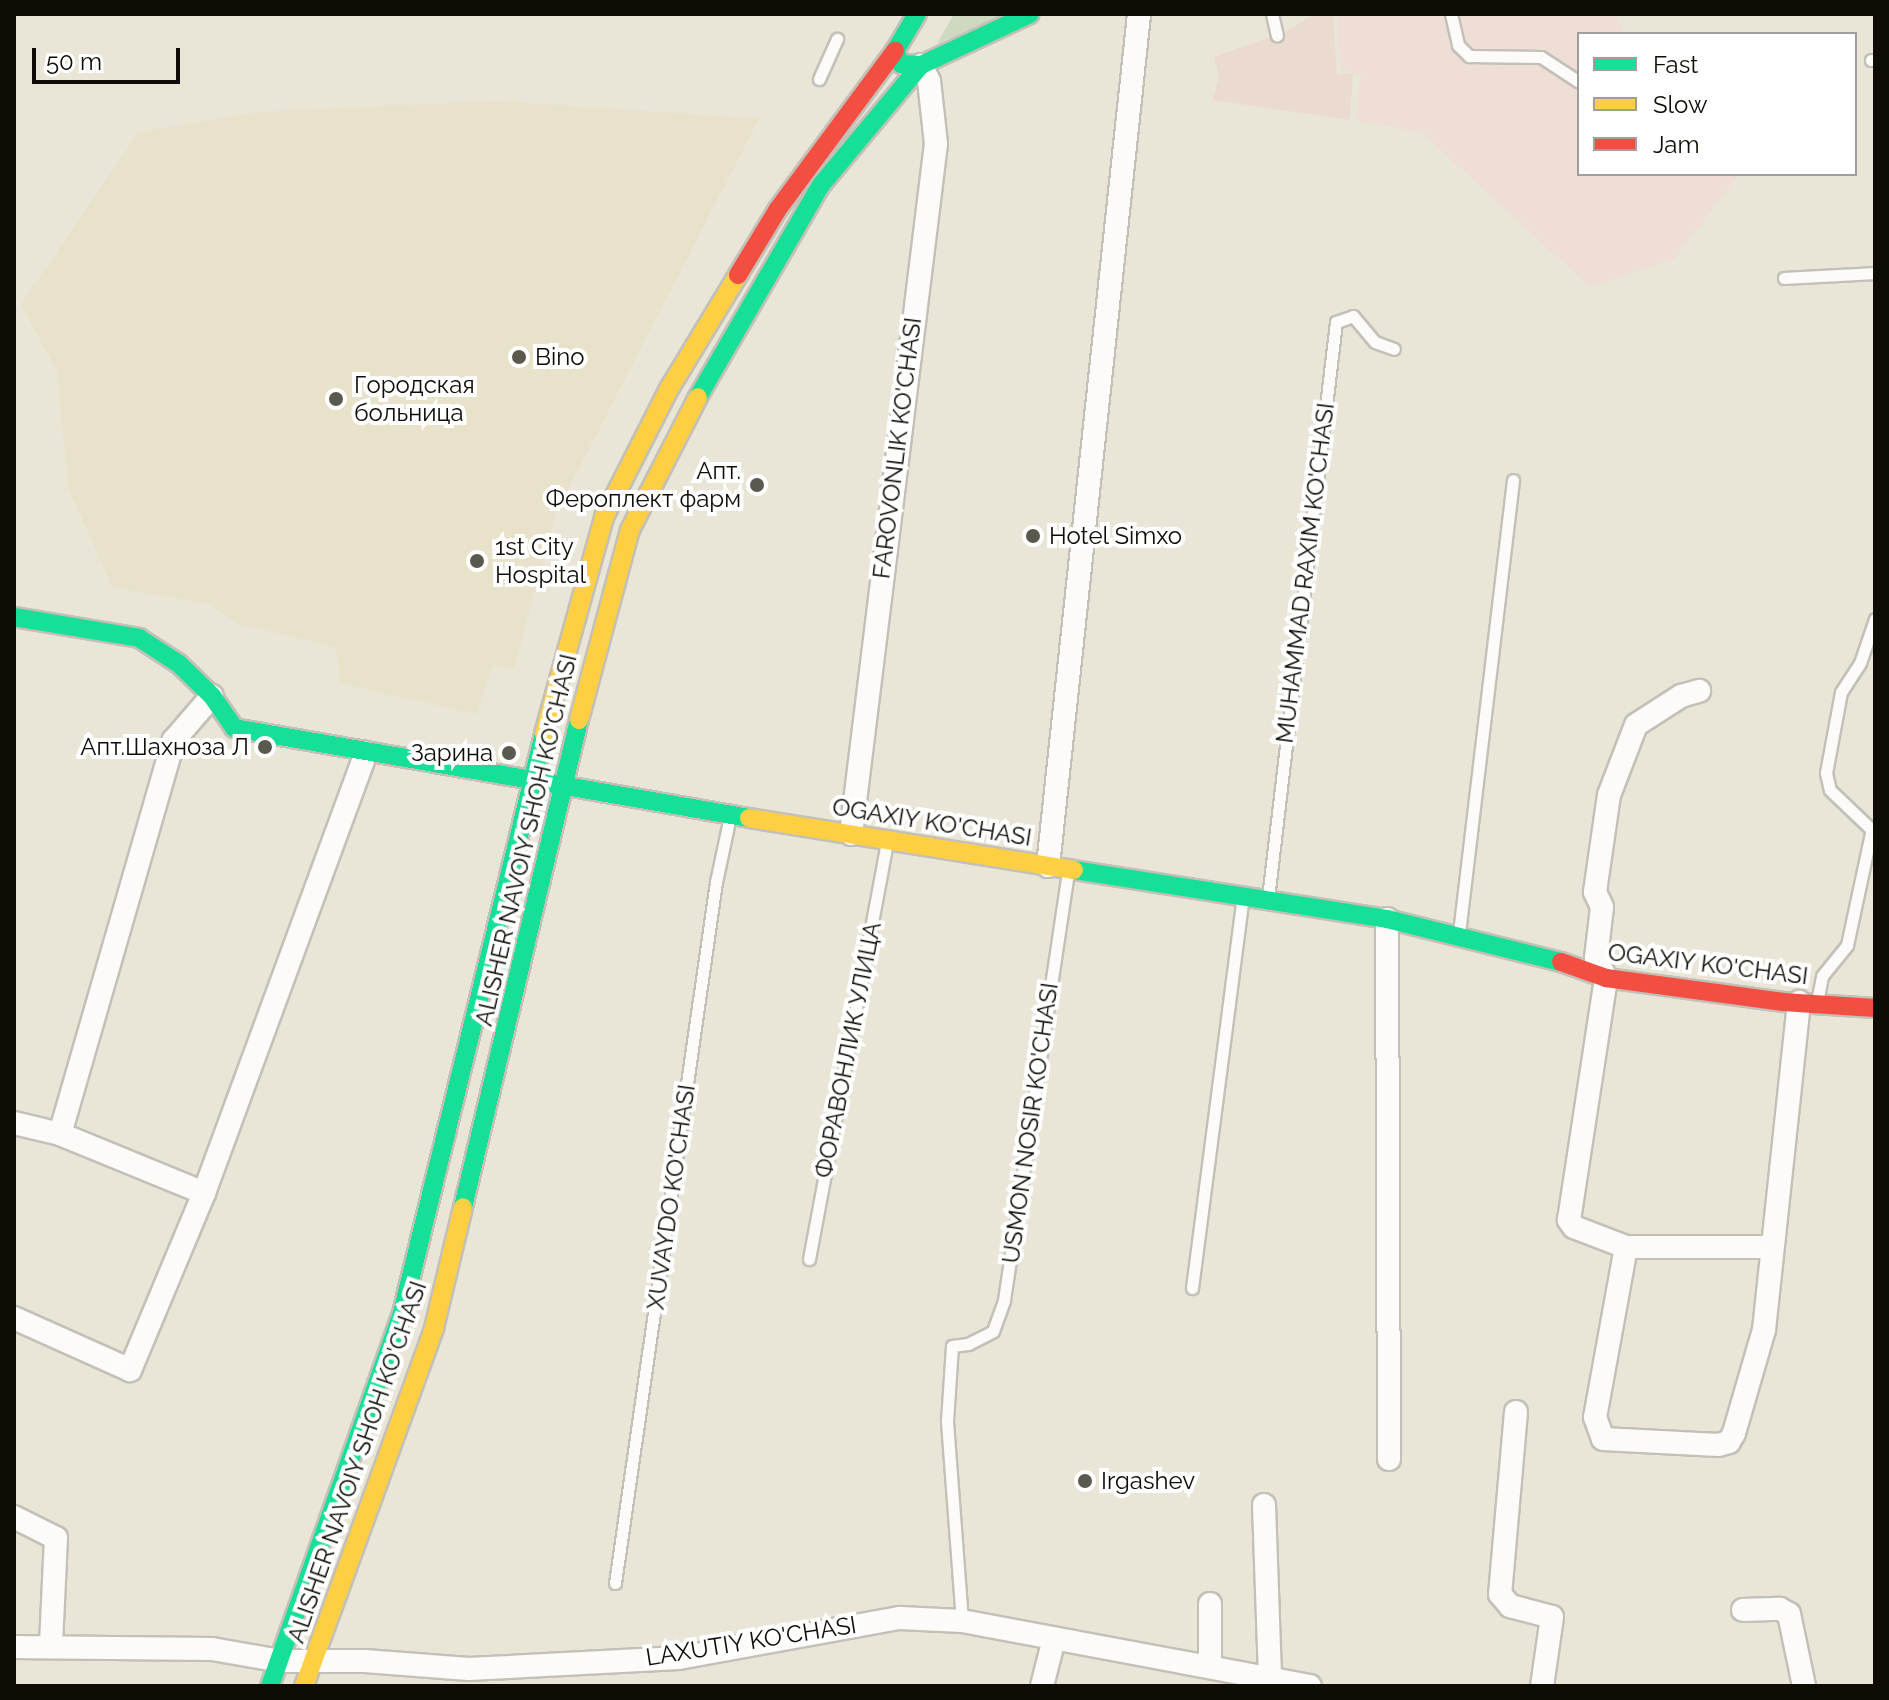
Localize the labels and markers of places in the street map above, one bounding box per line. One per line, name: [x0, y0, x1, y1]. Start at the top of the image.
place label: Bino: [535, 343, 584, 371]
marker: Bino: [510, 348, 528, 366]
place label: Городская больница: [354, 371, 475, 427]
marker: Городская больница: [325, 388, 347, 410]
place label: Апт. Фероплект фарм: [545, 457, 741, 513]
marker: Апт. Фероплект фарм: [748, 476, 766, 494]
place label: Hotel Simxo: [1049, 522, 1183, 550]
marker: Hotel Simxo: [1024, 527, 1042, 545]
place label: 1st City Hospital: [495, 533, 586, 589]
marker: 1st City Hospital: [466, 550, 488, 572]
place label: Апт.Шахноза Л: [80, 733, 249, 761]
marker: Апт.Шахноза Л: [256, 738, 274, 756]
place label: Зарина: [411, 739, 493, 767]
marker: Зарина: [500, 744, 518, 762]
place label: Irgashev: [1101, 1467, 1195, 1495]
marker: Irgashev: [1076, 1472, 1094, 1490]

